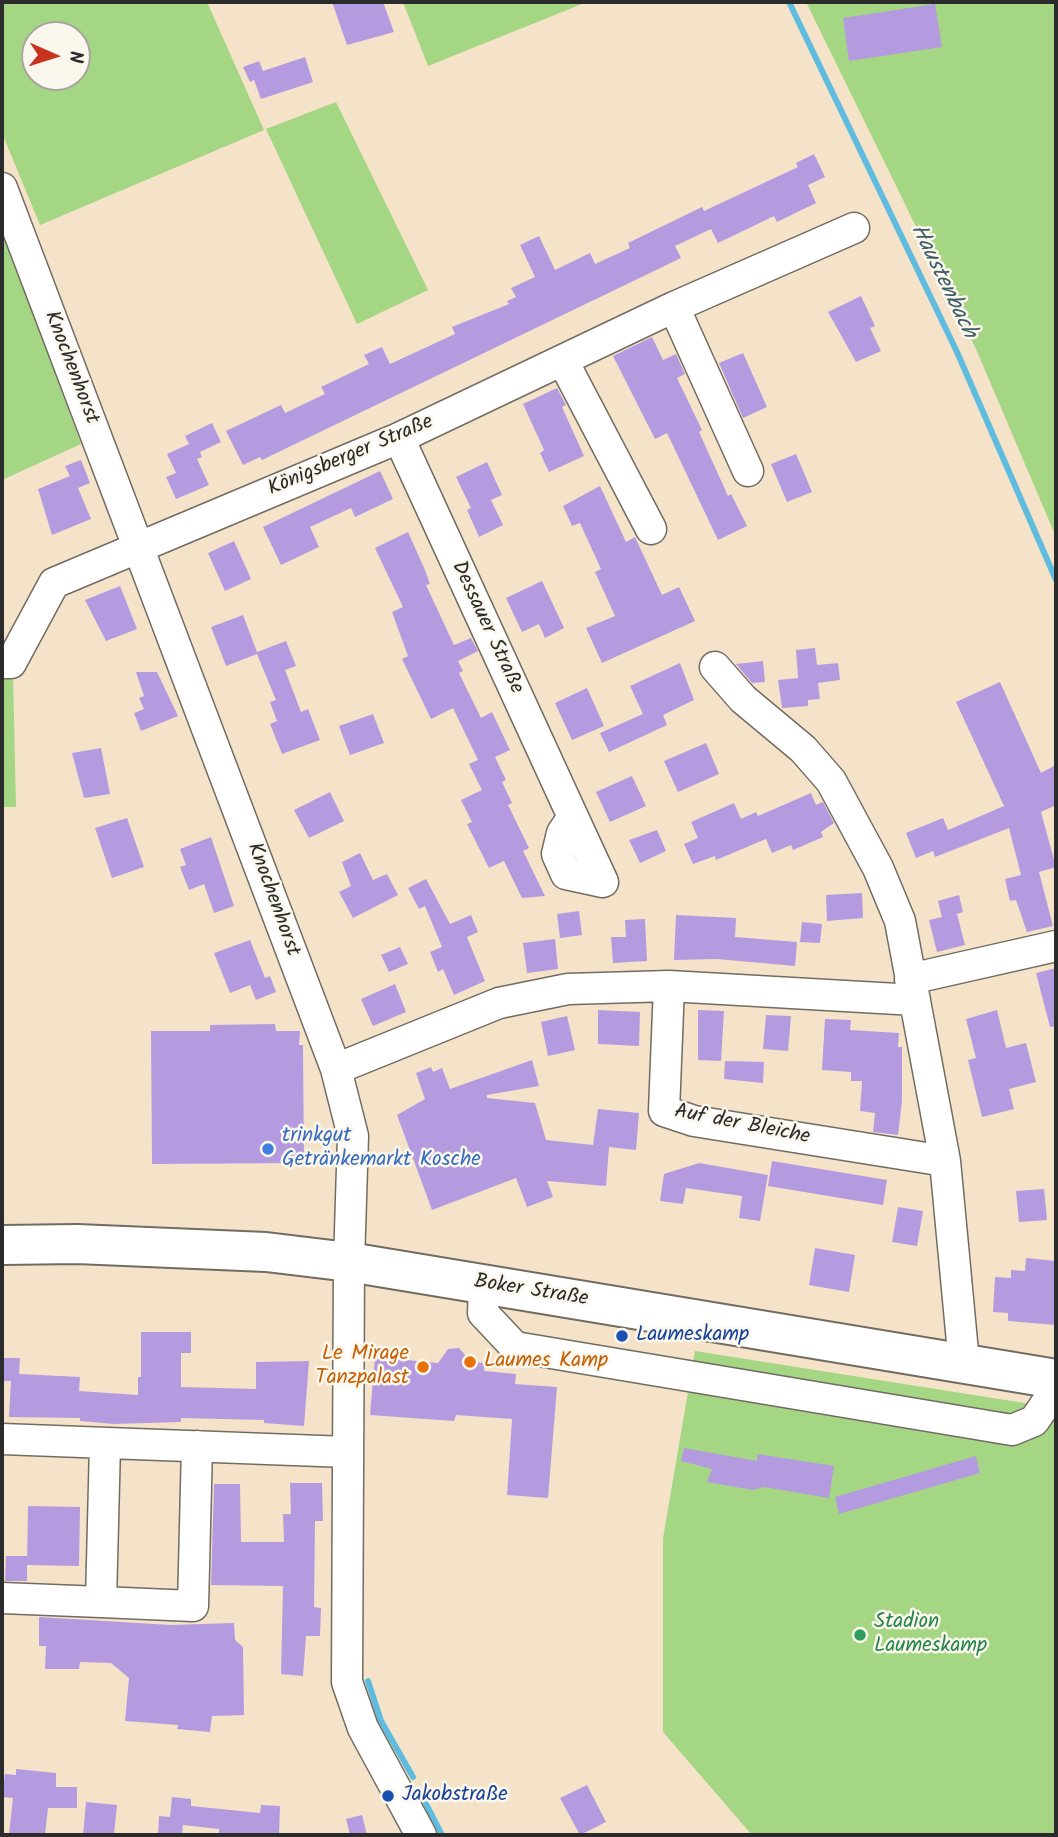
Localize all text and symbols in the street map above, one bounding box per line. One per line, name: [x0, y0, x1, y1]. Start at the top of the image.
north arrow: [21, 21, 91, 91]
text: N: [60, 50, 90, 64]
water label: Haustenbach: [902, 220, 982, 344]
street label: Knochenhorst: [37, 308, 103, 428]
street label: Königsberger Straße: [265, 411, 437, 503]
street label: Dessauer Straße: [444, 558, 528, 698]
street label: Knochenhorst: [240, 840, 304, 960]
street label: Auf der Bleiche: [672, 1101, 812, 1151]
place label: trinkgut Getränkemarkt Kosche: [282, 1124, 481, 1174]
marker: trinkgut Getränkemarkt Kosche: [260, 1141, 276, 1157]
street label: Boker Straße: [472, 1271, 590, 1313]
place label: Laumeskamp: [636, 1323, 749, 1349]
marker: Laumeskamp: [614, 1328, 630, 1344]
place label: Le Mirage Tanzpalast: [316, 1342, 409, 1392]
place label: Laumes Kamp: [484, 1349, 608, 1375]
marker: Laumes Kamp: [462, 1354, 478, 1370]
marker: Le Mirage Tanzpalast: [415, 1359, 431, 1375]
place label: Stadion Laumeskamp: [874, 1610, 987, 1660]
marker: Stadion Laumeskamp: [852, 1627, 868, 1643]
place label: Jakobstraße: [402, 1783, 508, 1809]
marker: Jakobstraße: [380, 1788, 396, 1804]

